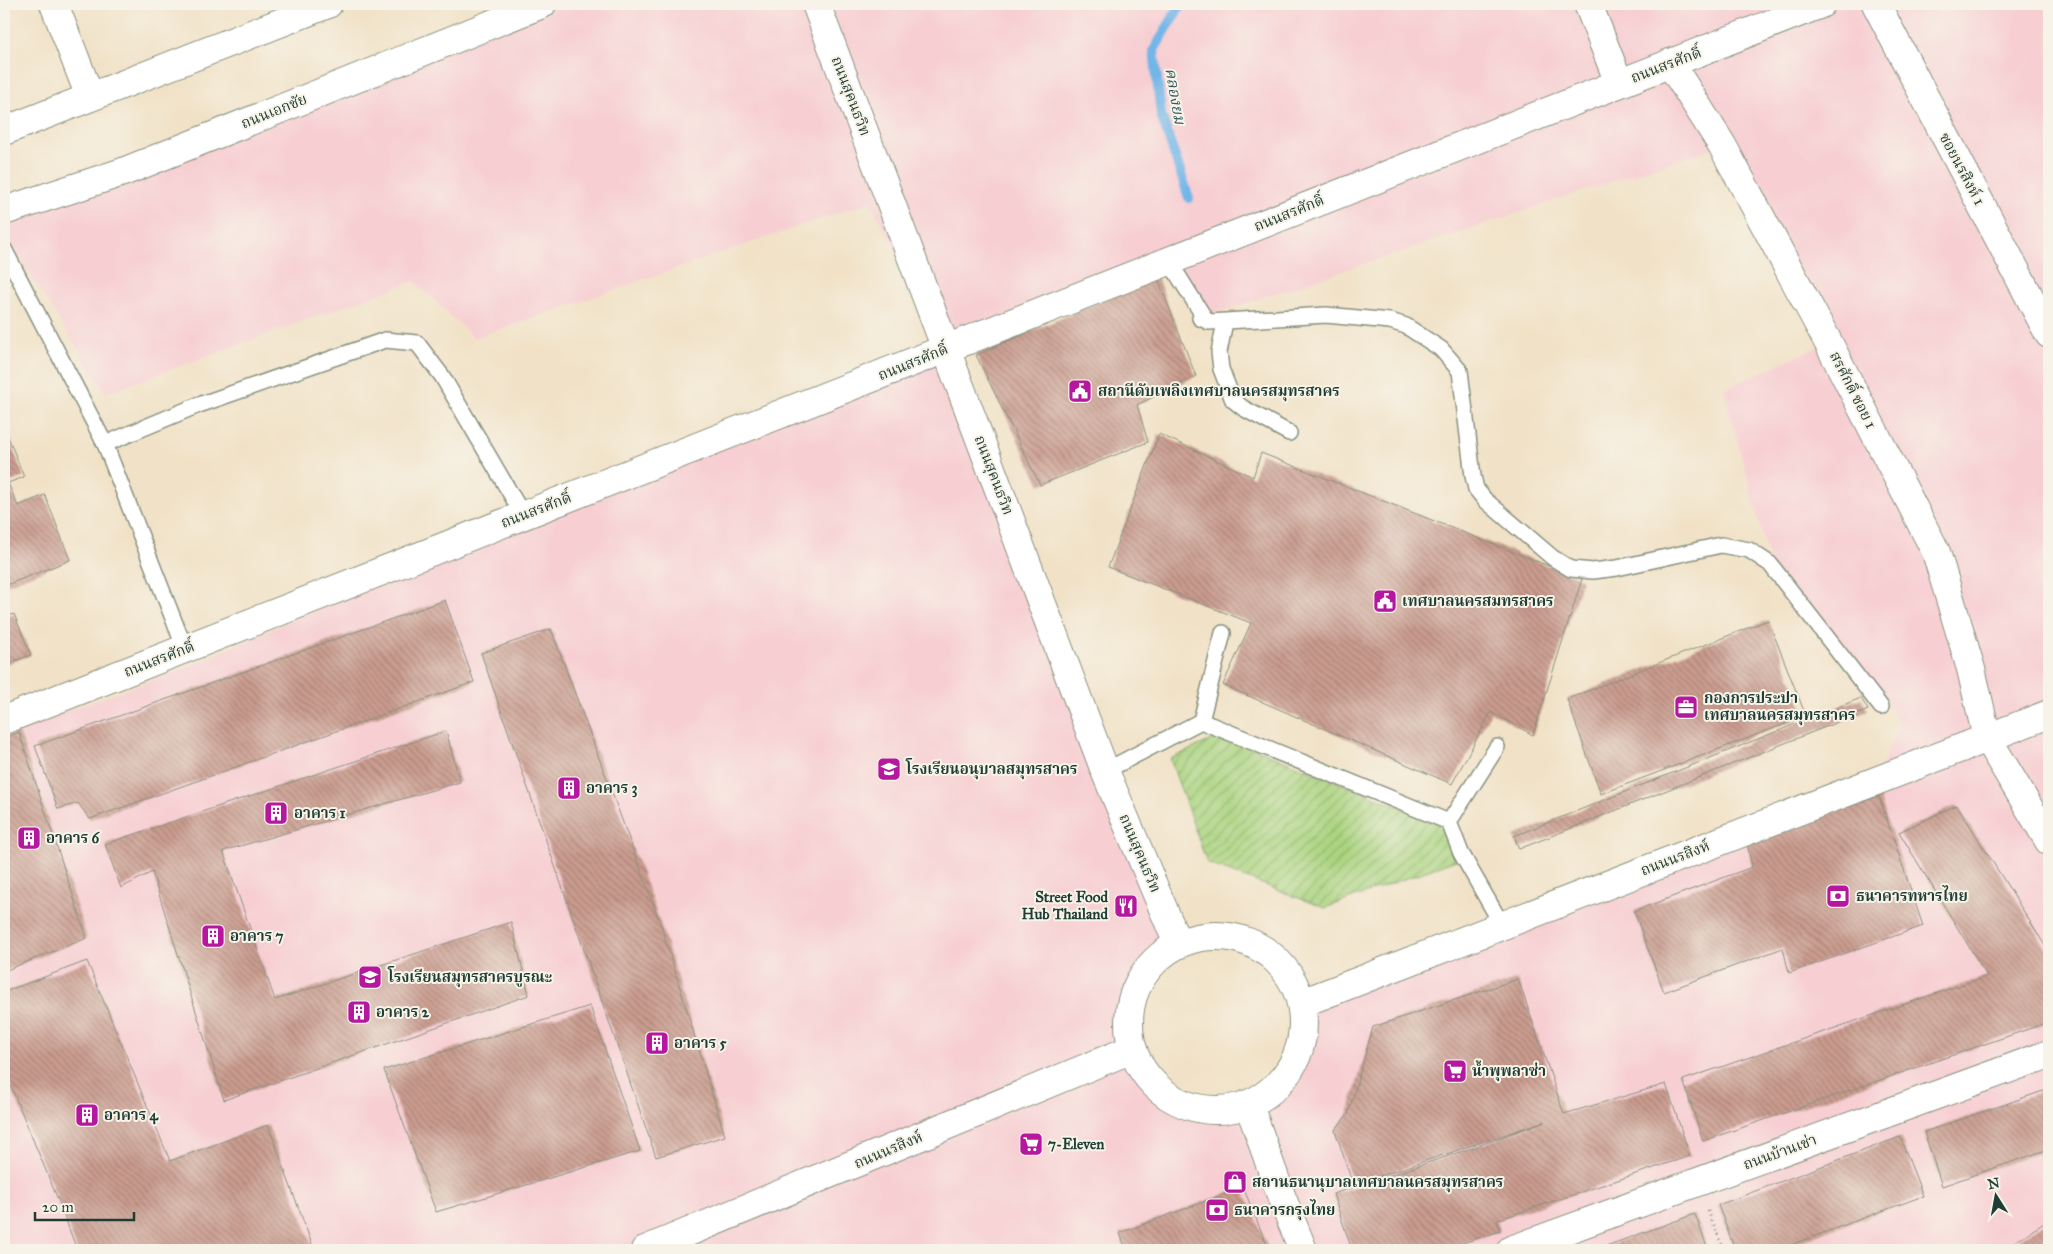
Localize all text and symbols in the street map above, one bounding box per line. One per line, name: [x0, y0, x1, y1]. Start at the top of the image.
street label: ถนนสรศักดิ์: [1628, 41, 1705, 87]
street label: ถนนสุคนธวิท: [826, 54, 874, 139]
water label: คลองยม: [1161, 66, 1190, 127]
street label: ถนนเอกชัย: [238, 90, 310, 132]
street label: ซอยนรสิงห์ 1: [1935, 129, 1990, 208]
street label: ถนนสรศักดิ์: [1251, 189, 1328, 235]
street label: ถนนสรศักดิ์: [875, 338, 952, 384]
street label: สรศักดิ์ ซอย 1: [1826, 348, 1882, 432]
public building icon: สถานีดับเพลิงเทศบาลนครสมุทรสาคร: [1067, 378, 1093, 404]
place label: สถานีดับเพลิงเทศบาลนครสมุทรสาคร: [1098, 382, 1340, 402]
street label: ถนนสุคนธวิท: [969, 433, 1017, 518]
street label: ถนนสรศักดิ์: [498, 486, 575, 532]
public building icon: เทศบาลนครสมทรสาคร: [1372, 588, 1398, 614]
place label: เทศบาลนครสมทรสาคร: [1402, 592, 1554, 610]
street label: ถนนสรศักดิ์: [121, 635, 198, 681]
place label: กองการประปา เทศบาลนครสมุทรสาคร: [1704, 689, 1856, 726]
office icon: กองการประปา เทศบาลนครสมุทรสาคร: [1673, 694, 1699, 720]
school or university icon: โรงเรียนอนุบาลสมุทรสาคร: [876, 756, 902, 782]
place label: โรงเรียนอนุบาลสมุทรสาคร: [905, 758, 1077, 780]
building icon: อาคาร 3: [556, 775, 582, 801]
place label: อาคาร 3: [586, 779, 637, 798]
building icon: อาคาร 1: [263, 800, 289, 826]
place label: อาคาร 1: [294, 804, 345, 822]
street label: ถนนสุคนธวิท: [1114, 811, 1165, 896]
building icon: อาคาร 6: [16, 825, 42, 851]
place label: อาคาร 6: [46, 829, 100, 847]
street label: ถนนนรสิงห์: [1638, 836, 1712, 879]
bank icon: ธนาคารทหารไทย: [1825, 883, 1851, 909]
place label: ธนาคารทหารไทย: [1856, 885, 1968, 905]
place label: Street Food Hub Thailand: [1022, 888, 1108, 923]
restaurant icon: Street Food Hub Thailand: [1113, 893, 1139, 919]
building icon: อาคาร 7: [200, 923, 226, 949]
place label: อาคาร 7: [230, 927, 283, 945]
school or university icon: โรงเรียนสมุทรสาครบูรณะ: [357, 964, 383, 990]
place label: โรงเรียนสมุทรสาครบูรณะ: [387, 966, 553, 988]
building icon: อาคาร 2: [346, 999, 372, 1025]
place label: อาคาร 2: [376, 1003, 429, 1021]
building icon: อาคาร 5: [644, 1030, 670, 1056]
place label: อาคาร 5: [674, 1034, 726, 1052]
supermarket icon: น้ำพุพลาซ่า: [1442, 1058, 1468, 1084]
place label: น้ำพุพลาซ่า: [1472, 1060, 1546, 1082]
building icon: อาคาร 4: [74, 1102, 100, 1128]
place label: อาคาร 4: [104, 1106, 158, 1125]
street label: ถนนนรสิงห์: [851, 1127, 925, 1172]
street label: ถนนบ้านเช่า: [1741, 1130, 1819, 1174]
supermarket icon: 7-Eleven: [1018, 1131, 1044, 1157]
place label: 7-Eleven: [1048, 1135, 1105, 1153]
shop icon: สถานธนานุบาลเทศบาลนครสมุทรสาคร: [1222, 1169, 1248, 1195]
north arrow: [1970, 1172, 2020, 1222]
place label: สถานธนานุบาลเทศบาลนครสมุทรสาคร: [1252, 1173, 1503, 1193]
text: N: [1986, 1174, 2001, 1193]
scale bar: [35, 1189, 134, 1221]
bank icon: ธนาคารกรุงไทย: [1204, 1197, 1230, 1223]
text: 20 m: [42, 1198, 74, 1216]
place label: ธนาคารกรุงไทย: [1234, 1199, 1335, 1221]

